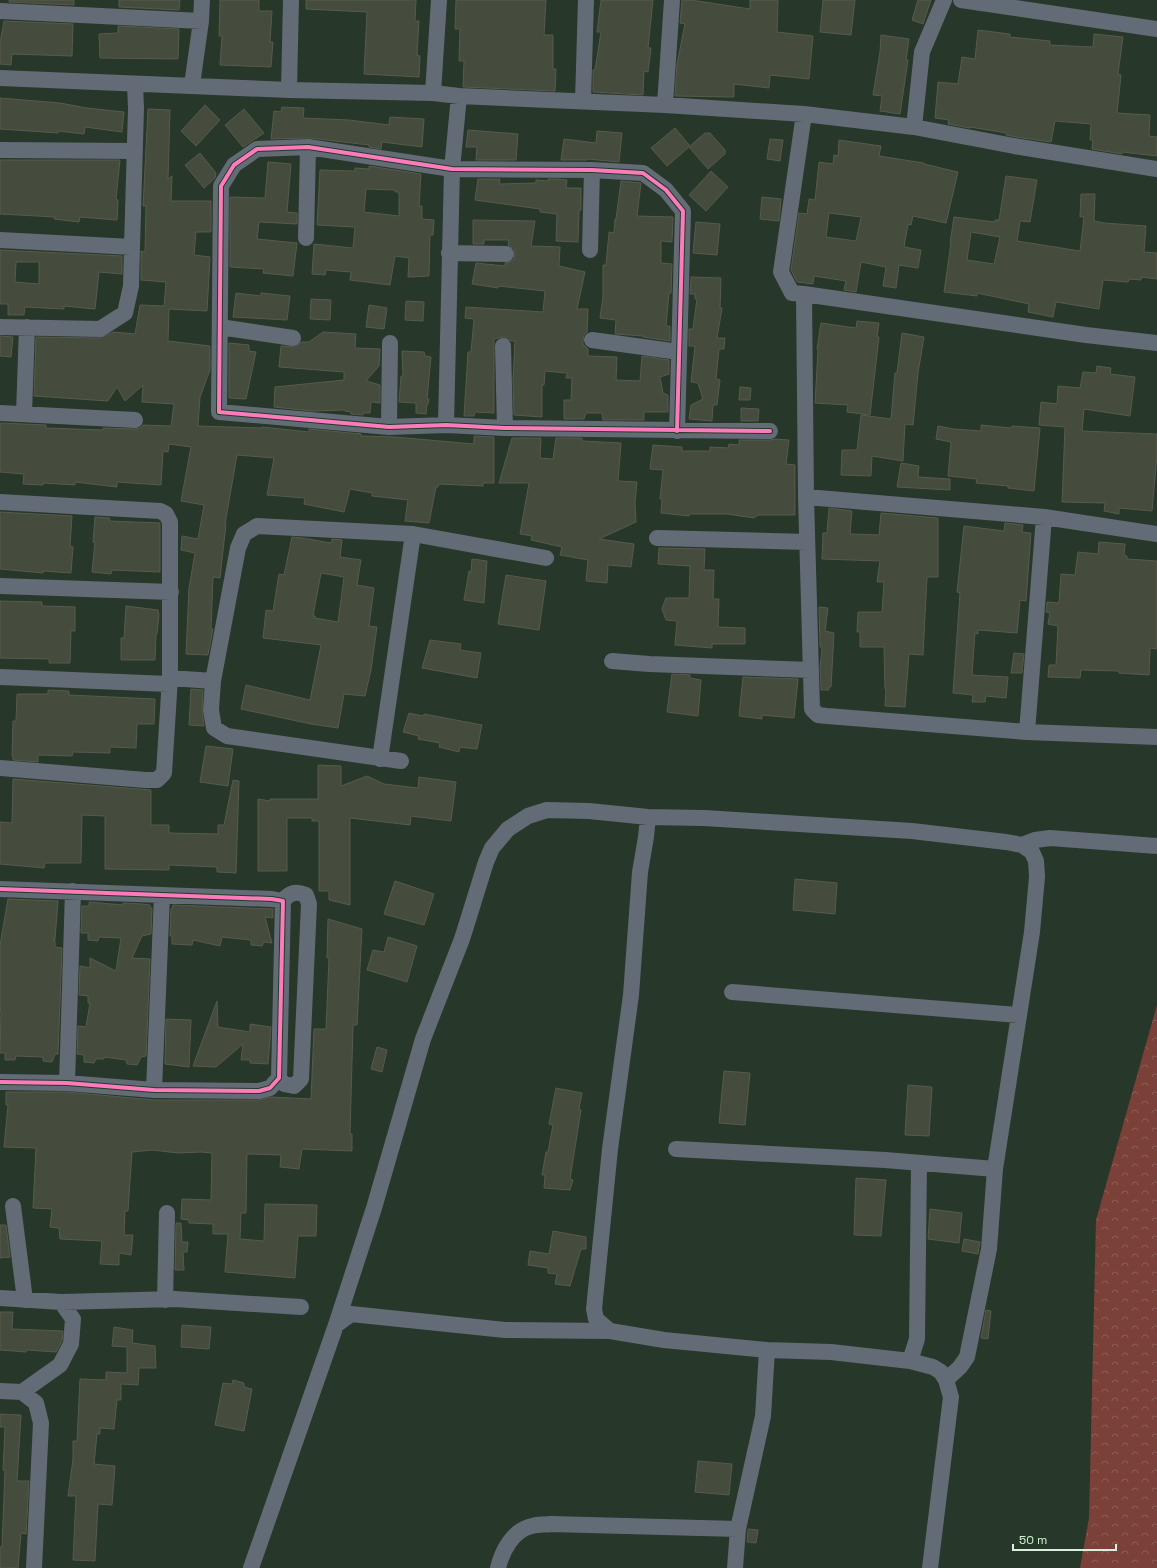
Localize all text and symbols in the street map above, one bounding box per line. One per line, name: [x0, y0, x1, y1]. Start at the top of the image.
scale bar: [1013, 1526, 1116, 1552]
text: 50 m: [1019, 1532, 1047, 1548]

